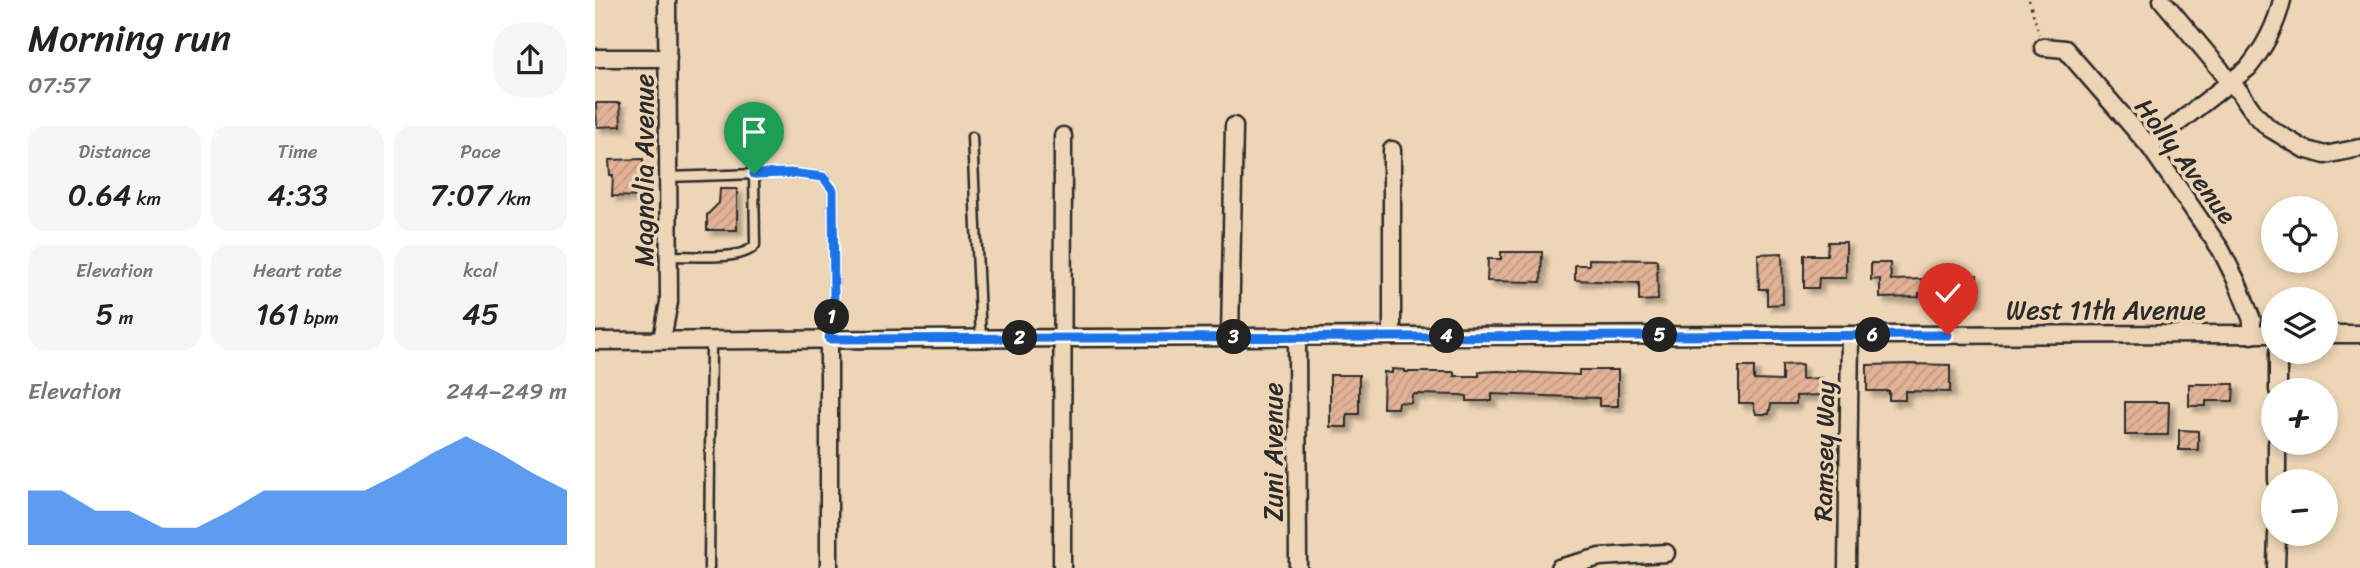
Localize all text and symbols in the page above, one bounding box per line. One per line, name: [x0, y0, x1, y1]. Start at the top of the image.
text: Morning run: [28, 5, 231, 72]
button: share: [493, 23, 567, 97]
text: 07:57: [28, 65, 90, 106]
street label: Magnolia Avenue: [621, 74, 667, 266]
street label: Holly Avenue: [2123, 87, 2250, 235]
pin: [724, 102, 784, 174]
icon: arrive: [735, 113, 773, 151]
text: Distance: [78, 135, 151, 168]
text: Time: [277, 135, 318, 168]
text: Pace: [460, 135, 501, 168]
text: 0.64: [68, 168, 132, 222]
text: 4:33: [267, 168, 328, 222]
text: 7:07: [430, 168, 492, 222]
text: km: [132, 182, 161, 215]
text: /km: [492, 182, 531, 215]
map controls: [2261, 196, 2338, 546]
button: locate: [2261, 196, 2338, 273]
text: Elevation: [76, 254, 153, 287]
text: Heart rate: [253, 254, 342, 287]
text: kcal: [463, 254, 498, 287]
pin: [1918, 263, 1978, 335]
icon: check: [1929, 274, 1967, 312]
text: 5: [96, 287, 114, 341]
text: 161: [256, 287, 299, 341]
text: 45: [462, 287, 499, 341]
street label: West 11th Avenue: [2006, 287, 2206, 333]
button: layers: [2261, 287, 2338, 364]
pin: 1: [814, 300, 849, 334]
text: 1: [827, 300, 836, 333]
text: m: [114, 301, 133, 334]
text: bpm: [299, 301, 339, 334]
pin: 4: [1429, 318, 1465, 354]
pin: 5: [1643, 318, 1677, 352]
text: 5: [1654, 318, 1665, 351]
pin: 6: [1855, 318, 1891, 352]
text: 6: [1867, 318, 1878, 351]
text: 4: [1441, 319, 1452, 352]
pin: 2: [1003, 320, 1037, 356]
pin: 3: [1217, 320, 1251, 354]
text: 3: [1228, 320, 1239, 353]
text: 2: [1014, 321, 1025, 354]
text: Elevation: [28, 371, 121, 412]
text: 244–249 m: [447, 371, 567, 412]
button: +: [2261, 378, 2338, 455]
street label: Ramsey Way: [1800, 380, 1848, 522]
street label: Zuni Avenue: [1250, 382, 1296, 522]
button: −: [2261, 469, 2338, 546]

